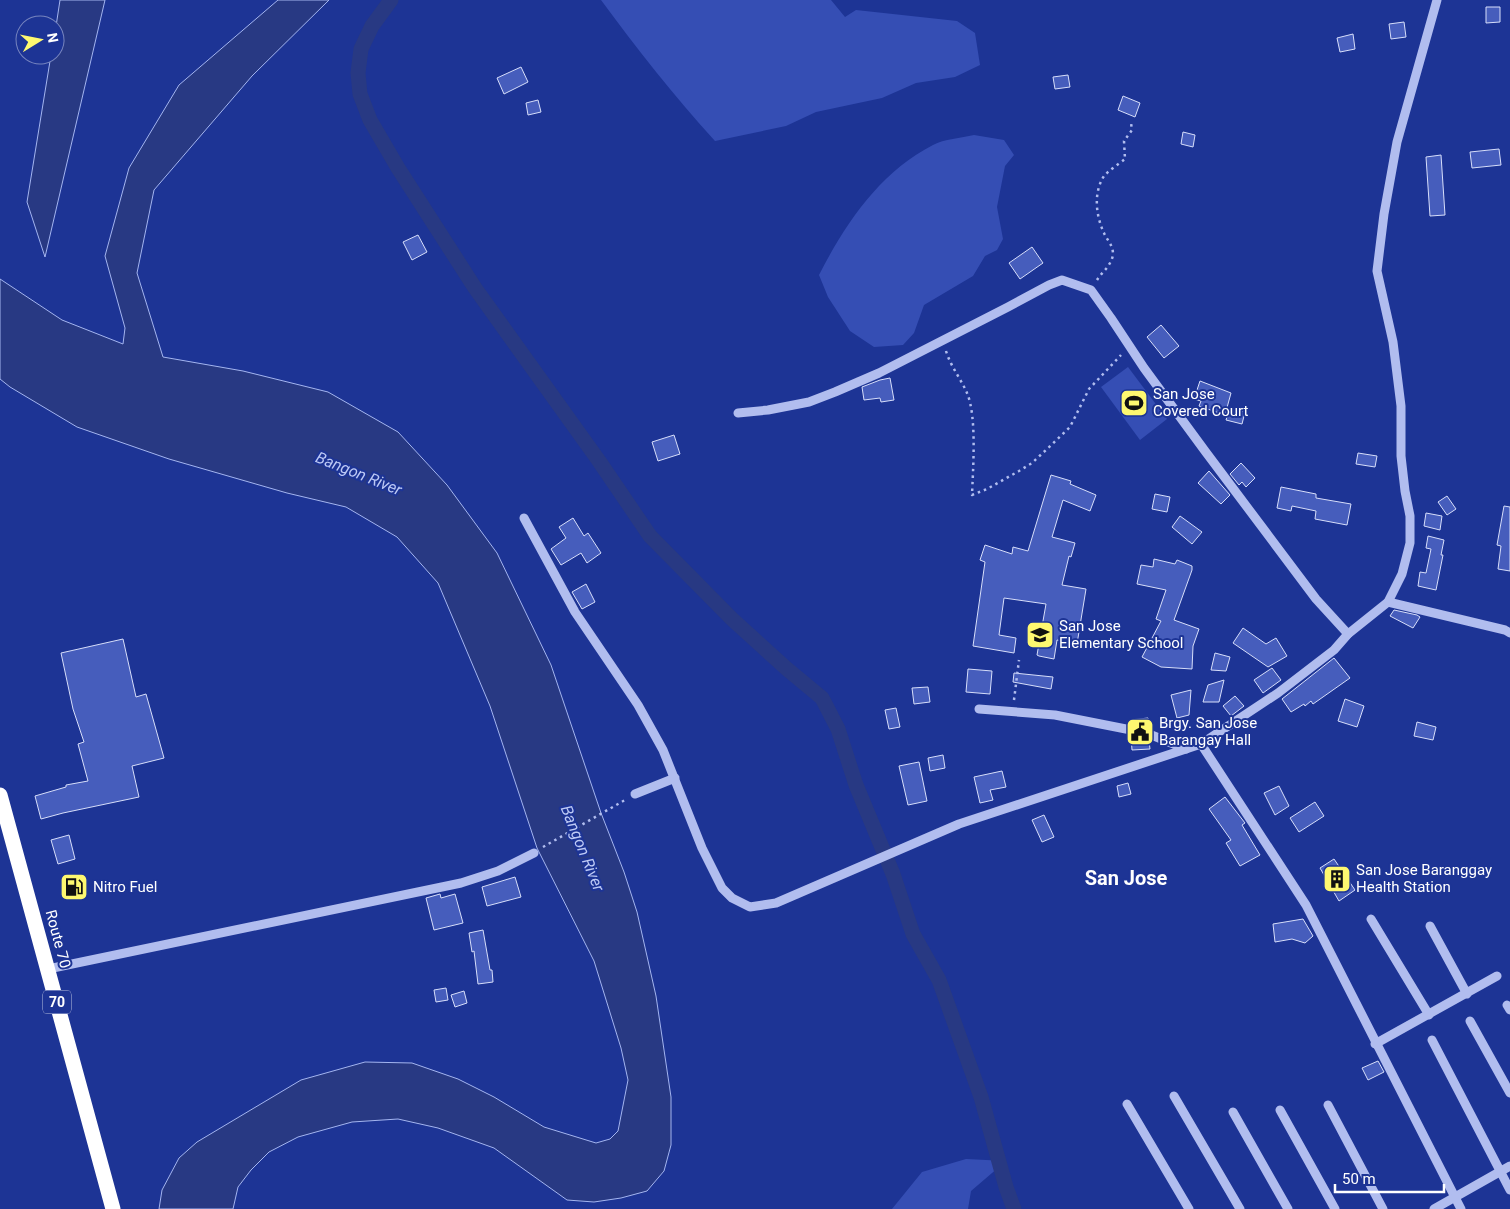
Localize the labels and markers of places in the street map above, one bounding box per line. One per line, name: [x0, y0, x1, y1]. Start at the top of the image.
place label: San Jose Covered Court: [1153, 385, 1248, 420]
sports icon: San Jose Covered Court: [1119, 388, 1149, 418]
place label: San Jose Elementary School: [1059, 617, 1183, 652]
school or university icon: San Jose Elementary School: [1025, 620, 1055, 650]
place label: Brgy. San Jose Barangay Hall: [1159, 714, 1257, 749]
public building icon: Brgy. San Jose Barangay Hall: [1125, 717, 1155, 747]
place label: San Jose Baranggay Health Station: [1356, 861, 1492, 896]
building icon: San Jose Baranggay Health Station: [1322, 864, 1352, 894]
fuel station icon: Nitro Fuel: [59, 872, 89, 902]
place label: Nitro Fuel: [93, 878, 157, 896]

